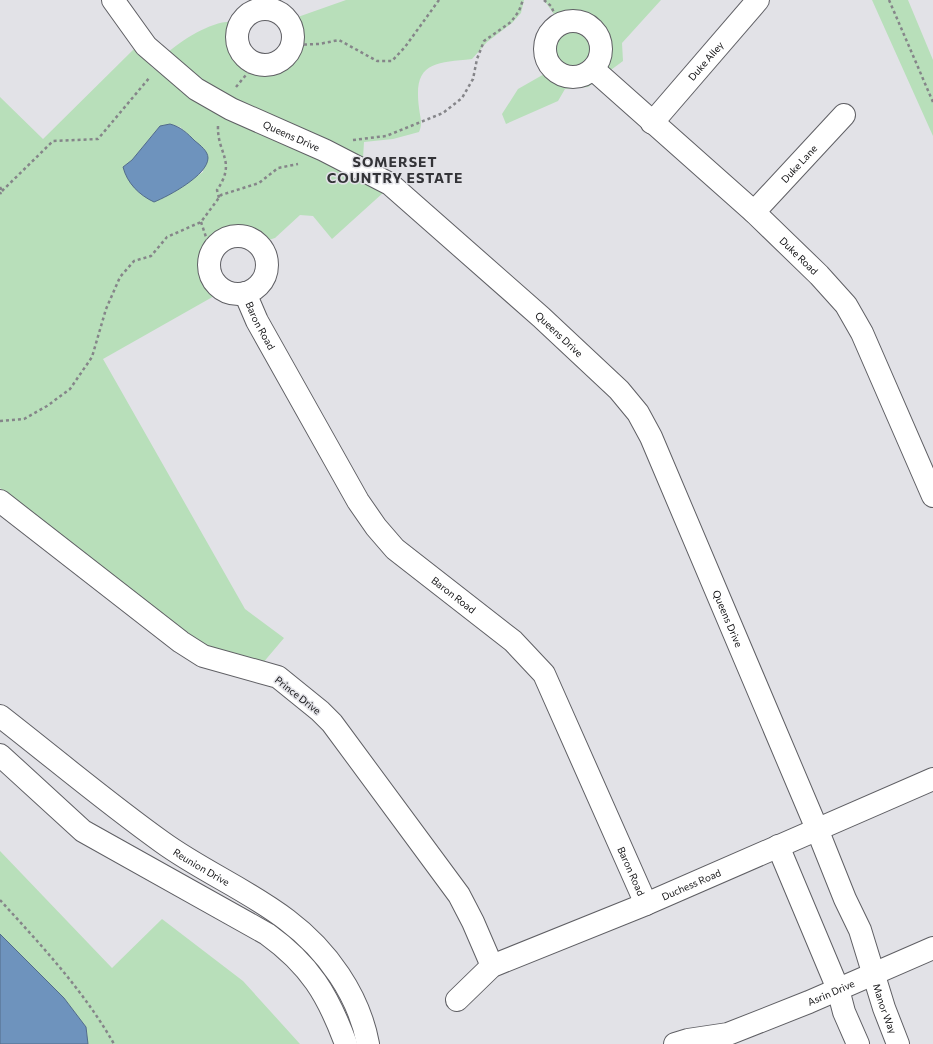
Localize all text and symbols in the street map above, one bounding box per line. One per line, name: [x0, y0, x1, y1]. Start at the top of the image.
street label: Duke Alley: [685, 39, 726, 83]
street label: Queens Drive: [261, 118, 322, 153]
street label: Duke Lane: [778, 142, 819, 185]
district label: SOMERSET COUNTRY ESTATE: [327, 153, 463, 186]
street label: Duke Road: [777, 234, 821, 277]
street label: Baron Road: [243, 300, 278, 352]
street label: Queens Drive: [533, 309, 586, 359]
street label: Baron Road: [429, 574, 478, 616]
street label: Queens Drive: [710, 588, 745, 649]
street label: Prince Drive: [273, 673, 323, 717]
street label: Baron Road: [615, 845, 648, 898]
street label: Reunion Drive: [171, 846, 232, 888]
street label: Duchess Road: [660, 866, 723, 903]
street label: Asrin Drive: [806, 977, 856, 1008]
street label: Manor Way: [871, 982, 899, 1035]

